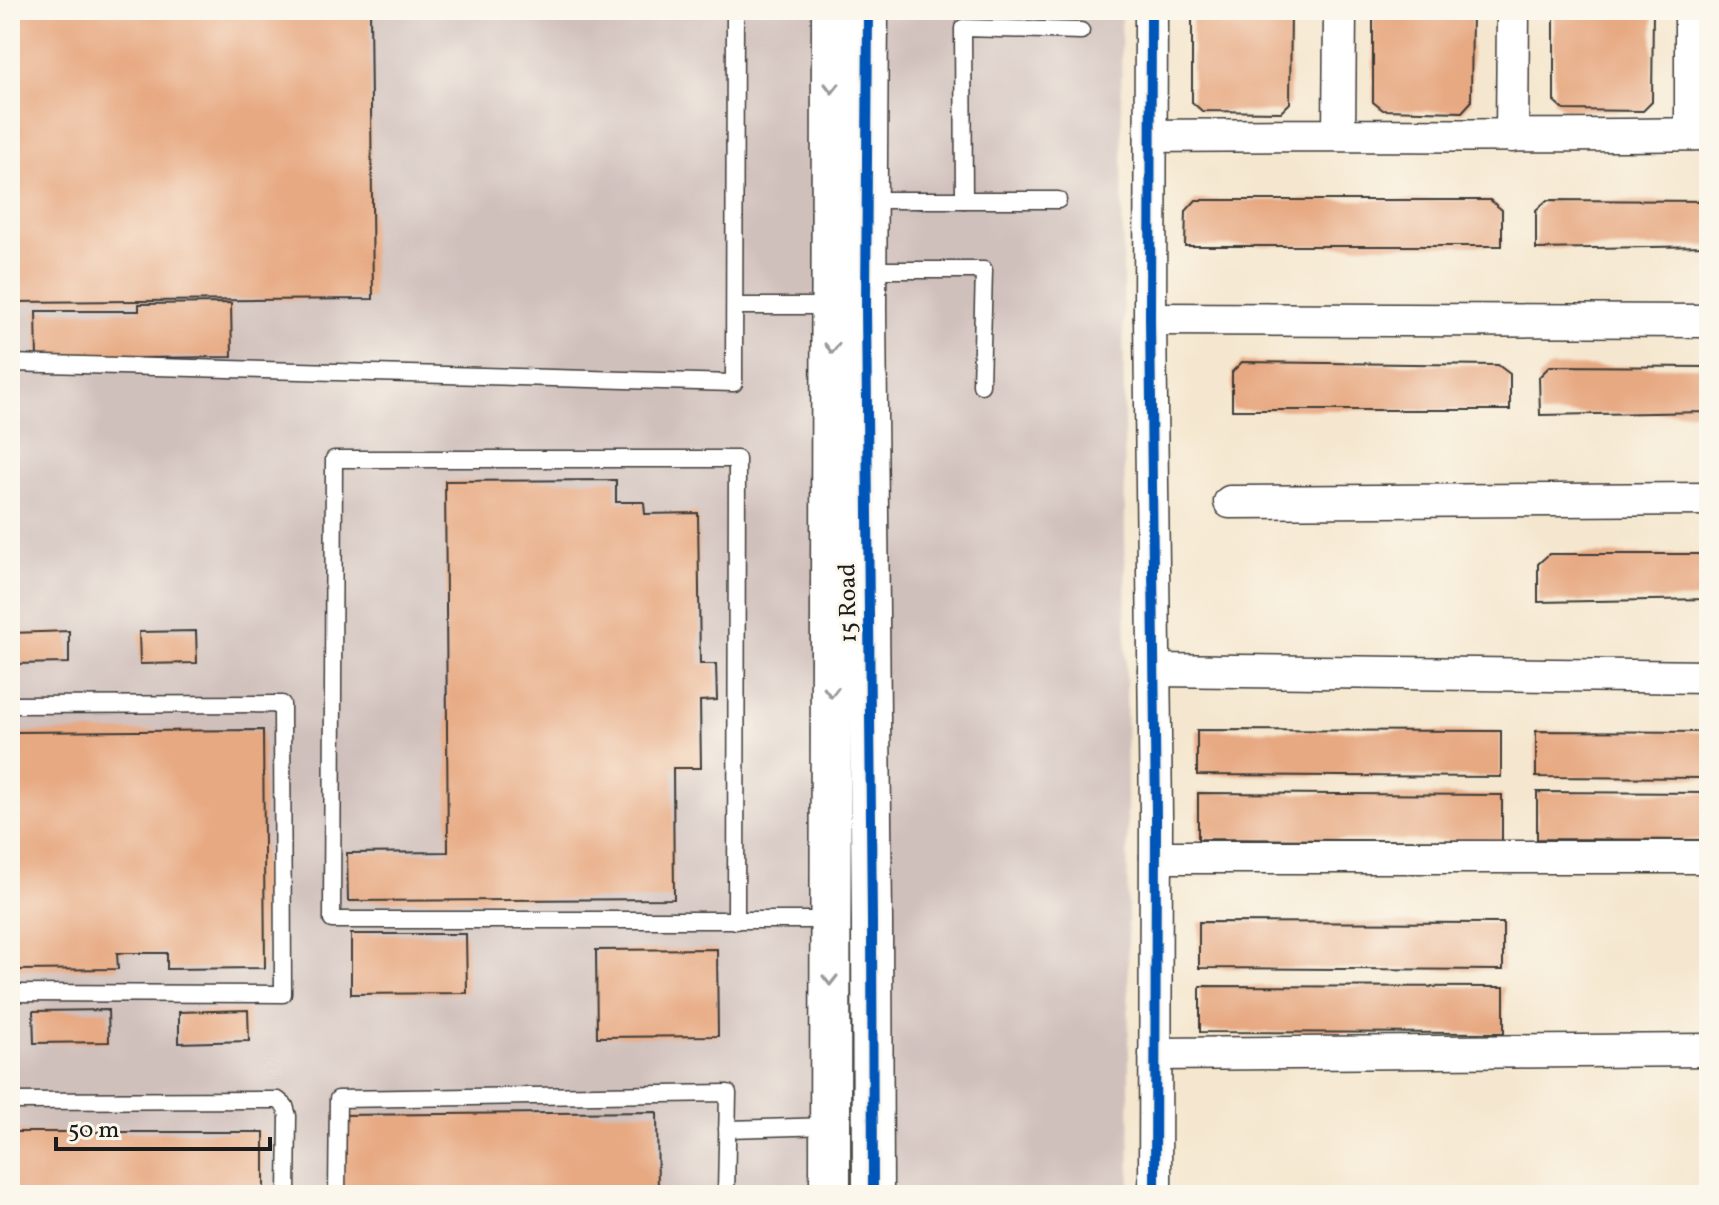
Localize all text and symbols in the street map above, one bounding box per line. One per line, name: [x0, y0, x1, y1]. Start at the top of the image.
one-way arrow: [823, 82, 841, 95]
one-way arrow: [823, 342, 841, 355]
street label: 15 Road: [831, 563, 867, 643]
one-way arrow: [822, 686, 840, 699]
one-way arrow: [821, 974, 839, 987]
scale bar: [56, 1101, 270, 1151]
text: 50 m: [68, 1114, 120, 1148]

